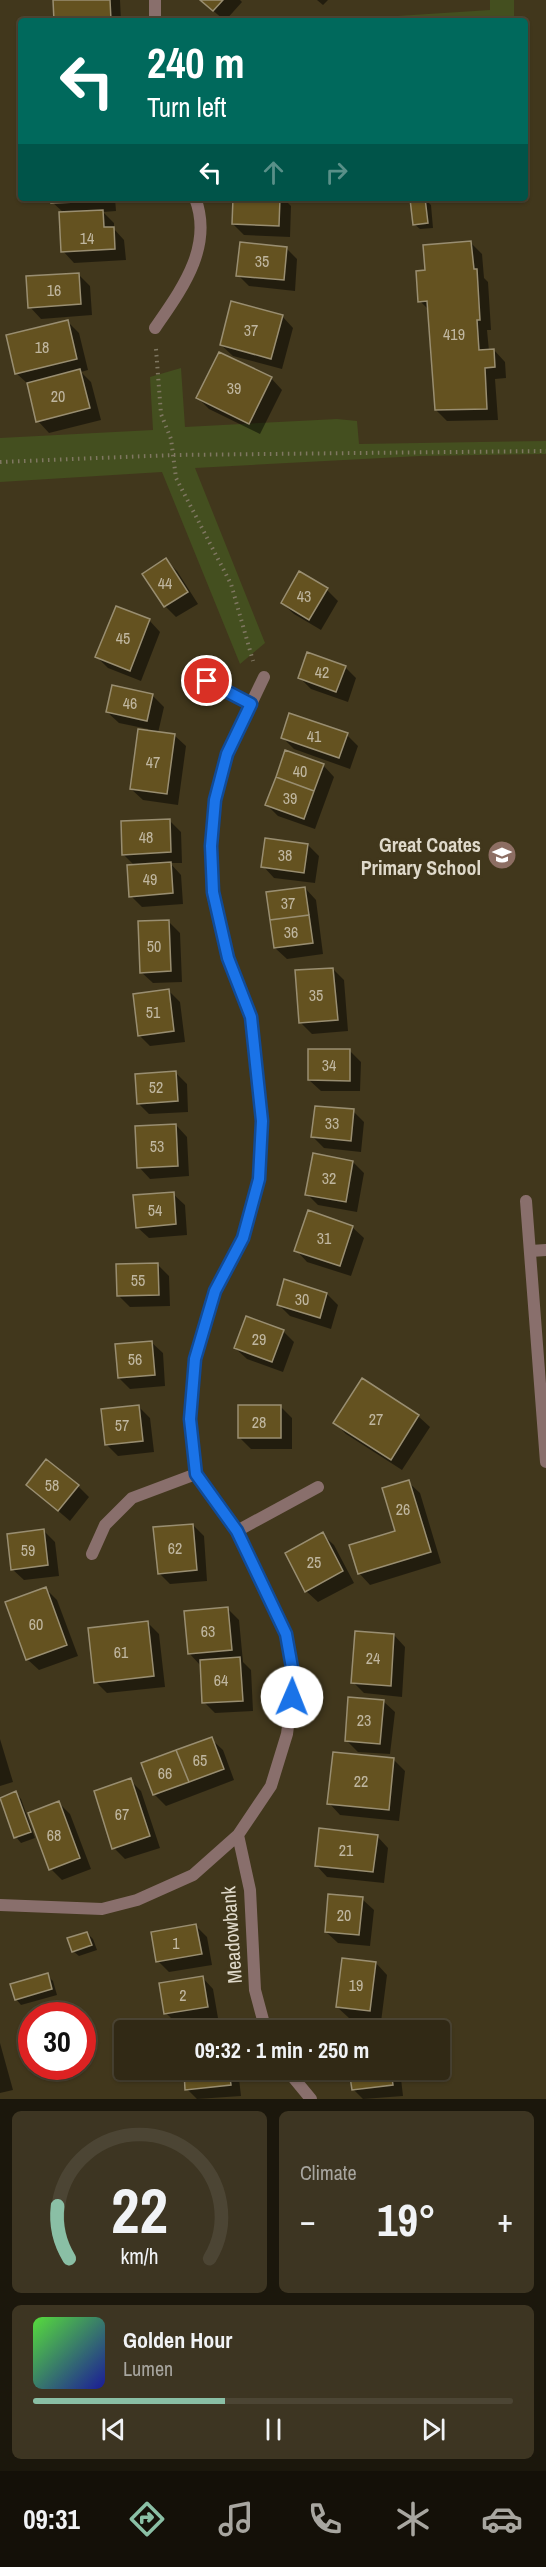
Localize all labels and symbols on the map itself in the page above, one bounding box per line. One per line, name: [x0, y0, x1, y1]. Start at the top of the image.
house number: 14: [80, 227, 94, 249]
house number: 35: [255, 250, 269, 272]
house number: 16: [47, 279, 61, 301]
house number: 37: [244, 319, 258, 341]
house number: 419: [443, 323, 465, 345]
house number: 18: [35, 336, 49, 358]
house number: 39: [227, 377, 241, 399]
house number: 20: [51, 385, 65, 407]
house number: 44: [158, 572, 172, 594]
house number: 43: [297, 585, 311, 607]
house number: 45: [116, 627, 130, 649]
pin: [181, 655, 232, 706]
house number: 42: [315, 661, 329, 683]
house number: 46: [123, 692, 137, 714]
house number: 41: [307, 725, 322, 747]
house number: 47: [146, 751, 160, 773]
house number: 40: [293, 760, 307, 782]
house number: 39: [283, 787, 297, 809]
house number: 48: [139, 826, 153, 848]
place label: Great Coates Primary School: [361, 831, 481, 881]
school or university icon: Great Coates Primary School: [486, 839, 518, 871]
house number: 38: [278, 844, 292, 866]
house number: 49: [143, 868, 157, 890]
house number: 37: [281, 892, 295, 914]
house number: 36: [284, 921, 298, 943]
house number: 50: [147, 935, 161, 957]
house number: 35: [309, 984, 323, 1006]
house number: 51: [146, 1001, 161, 1023]
house number: 34: [322, 1054, 336, 1076]
house number: 52: [149, 1076, 163, 1098]
house number: 33: [325, 1112, 339, 1134]
house number: 53: [150, 1135, 164, 1157]
house number: 32: [322, 1167, 336, 1189]
house number: 54: [148, 1199, 162, 1221]
house number: 31: [317, 1227, 332, 1249]
house number: 55: [131, 1269, 145, 1291]
house number: 30: [295, 1288, 309, 1310]
house number: 29: [252, 1328, 266, 1350]
house number: 56: [128, 1348, 142, 1370]
house number: 27: [369, 1408, 383, 1430]
house number: 28: [252, 1411, 266, 1433]
house number: 57: [115, 1414, 129, 1436]
house number: 58: [45, 1474, 59, 1496]
house number: 26: [396, 1498, 410, 1520]
house number: 62: [168, 1537, 182, 1559]
house number: 59: [21, 1539, 35, 1561]
house number: 25: [307, 1551, 321, 1573]
house number: 60: [29, 1613, 43, 1635]
house number: 63: [201, 1620, 215, 1642]
house number: 61: [114, 1641, 129, 1663]
house number: 24: [366, 1647, 380, 1669]
position arrow: [260, 1665, 324, 1729]
house number: 64: [214, 1669, 228, 1691]
house number: 23: [357, 1709, 371, 1731]
house number: 65: [193, 1749, 207, 1771]
house number: 66: [158, 1762, 172, 1784]
house number: 22: [354, 1770, 368, 1792]
house number: 67: [115, 1803, 129, 1825]
house number: 68: [47, 1824, 61, 1846]
house number: 21: [339, 1839, 354, 1861]
street label: Meadowbank: [214, 1885, 248, 1985]
house number: 20: [337, 1904, 351, 1926]
house number: 1: [172, 1932, 180, 1954]
house number: 19: [349, 1974, 363, 1996]
house number: 2: [179, 1984, 187, 2006]
speed limit sign: 30: [18, 2002, 96, 2080]

